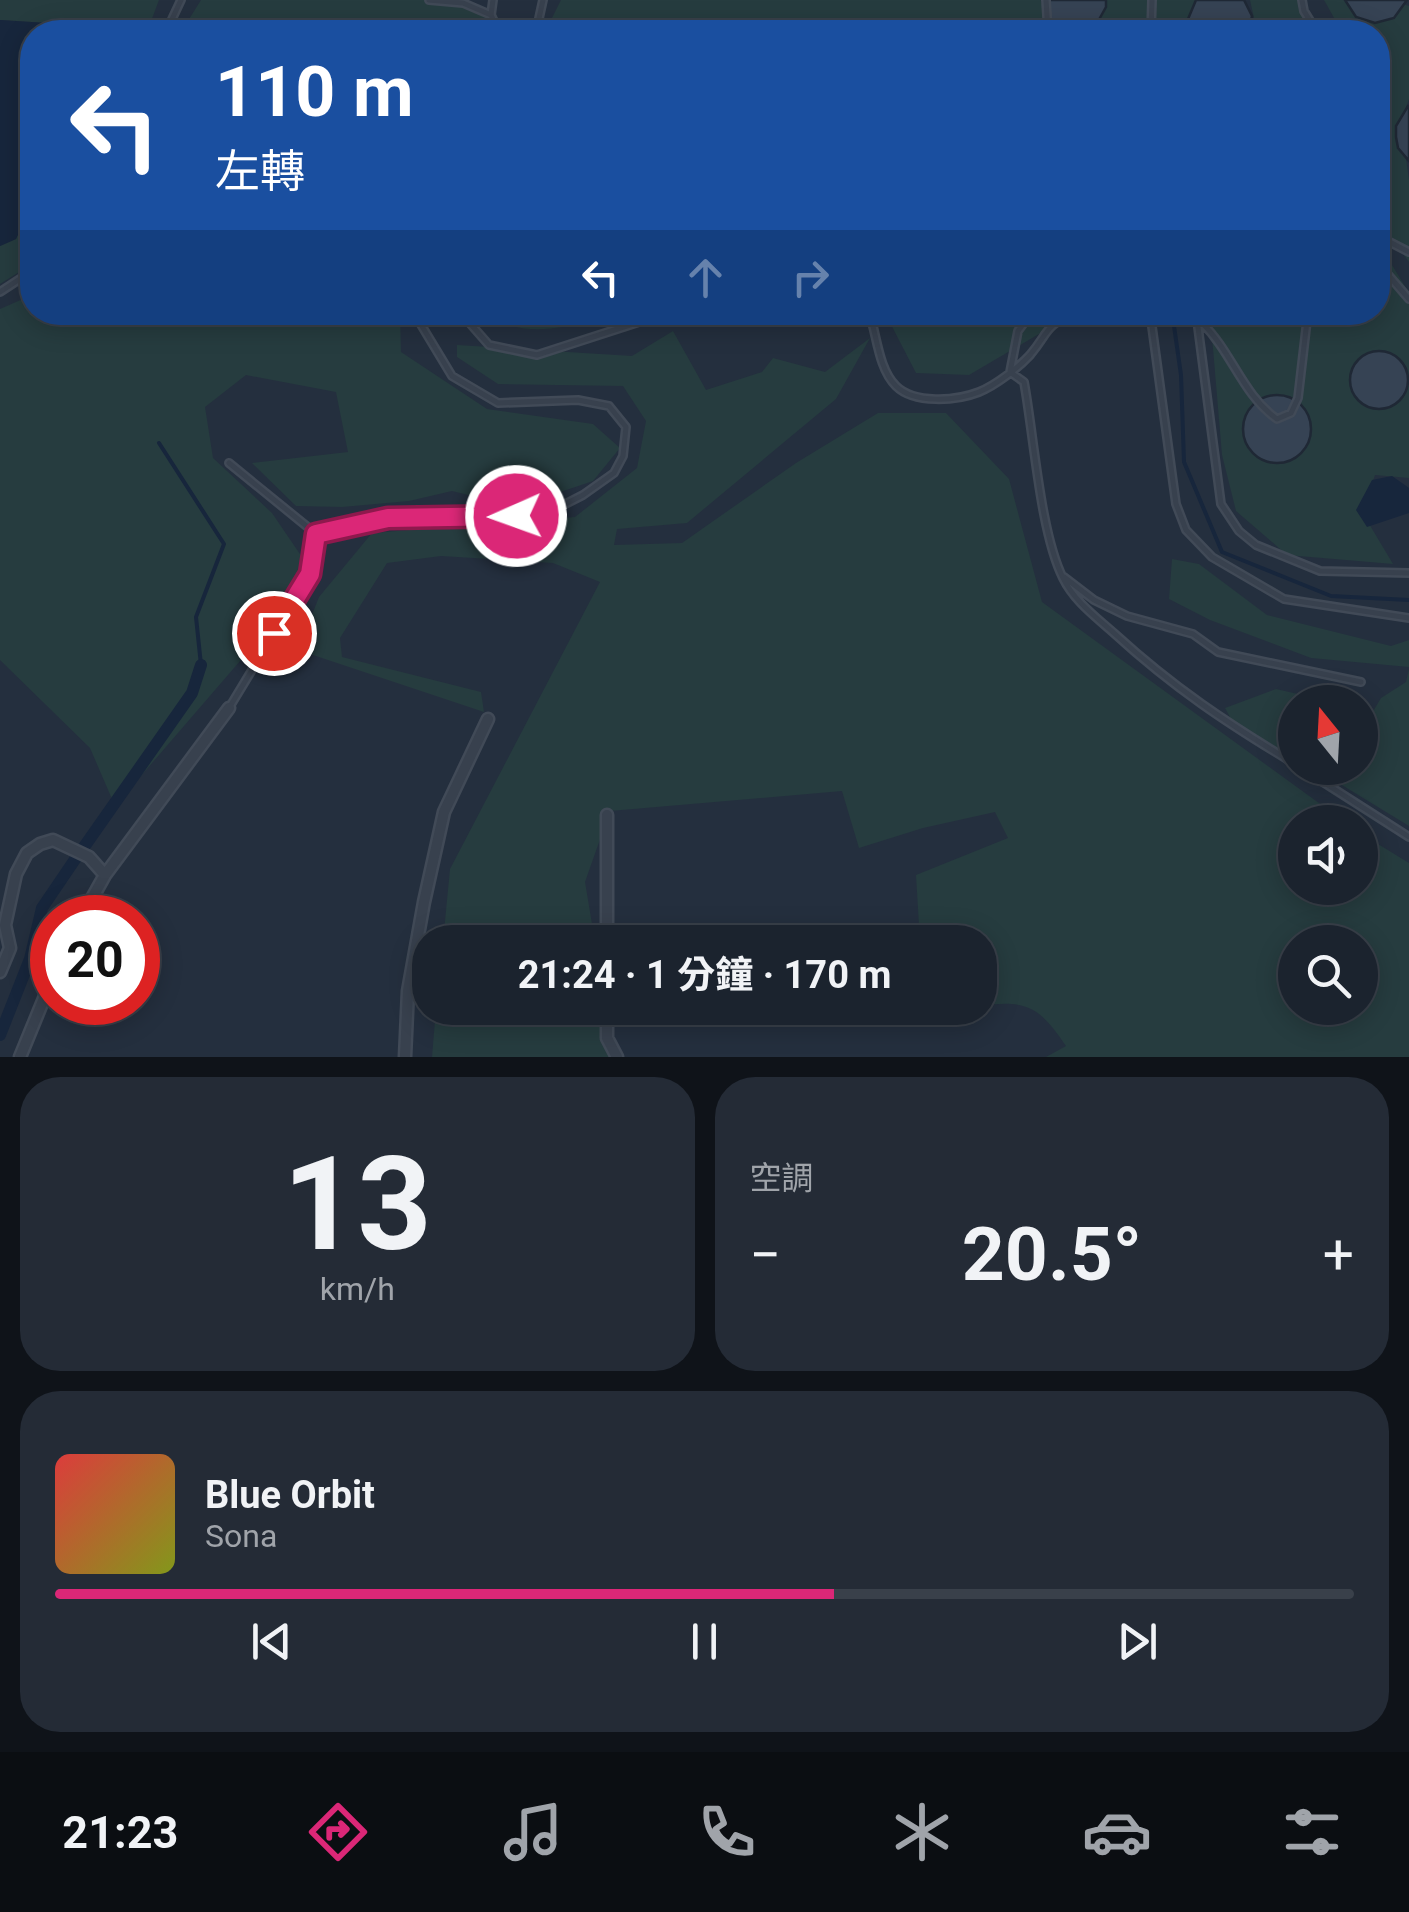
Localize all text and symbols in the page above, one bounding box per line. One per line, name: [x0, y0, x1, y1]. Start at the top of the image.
text: 110 m: [215, 51, 414, 133]
icon: left: [50, 60, 180, 190]
text: 左轉: [215, 145, 305, 198]
icon: left: [573, 250, 628, 305]
icon: ahead: [678, 250, 733, 305]
icon: right: [783, 250, 838, 305]
position arrow: [464, 464, 568, 568]
pin: [232, 591, 317, 676]
icon: arrive: [247, 606, 302, 661]
north arrow: [1278, 685, 1378, 785]
map controls: [1278, 685, 1378, 1025]
button: sound: [1278, 805, 1378, 905]
speed limit sign: 20: [30, 895, 160, 1025]
button: search: [1278, 925, 1378, 1025]
text: 21:24 · 1 分鐘 · 170 m: [518, 953, 891, 997]
text: 13: [283, 1128, 432, 1281]
text: 空調: [750, 1159, 814, 1197]
text: 20.5°: [962, 1210, 1142, 1298]
text: −: [750, 1223, 781, 1287]
text: +: [1323, 1223, 1354, 1287]
text: km/h: [320, 1270, 395, 1308]
text: Blue Orbit: [205, 1473, 375, 1517]
text: Sona: [205, 1517, 277, 1555]
icon: previous: [244, 1614, 299, 1669]
icon: pause: [677, 1614, 732, 1669]
icon: next: [1110, 1614, 1165, 1669]
icon: directions: [303, 1797, 373, 1867]
icon: music: [498, 1797, 568, 1867]
icon: phone: [692, 1797, 762, 1867]
icon: climate: [887, 1797, 957, 1867]
icon: car: [1082, 1797, 1152, 1867]
icon: filters: [1277, 1797, 1347, 1867]
text: 21:23: [62, 1806, 178, 1859]

